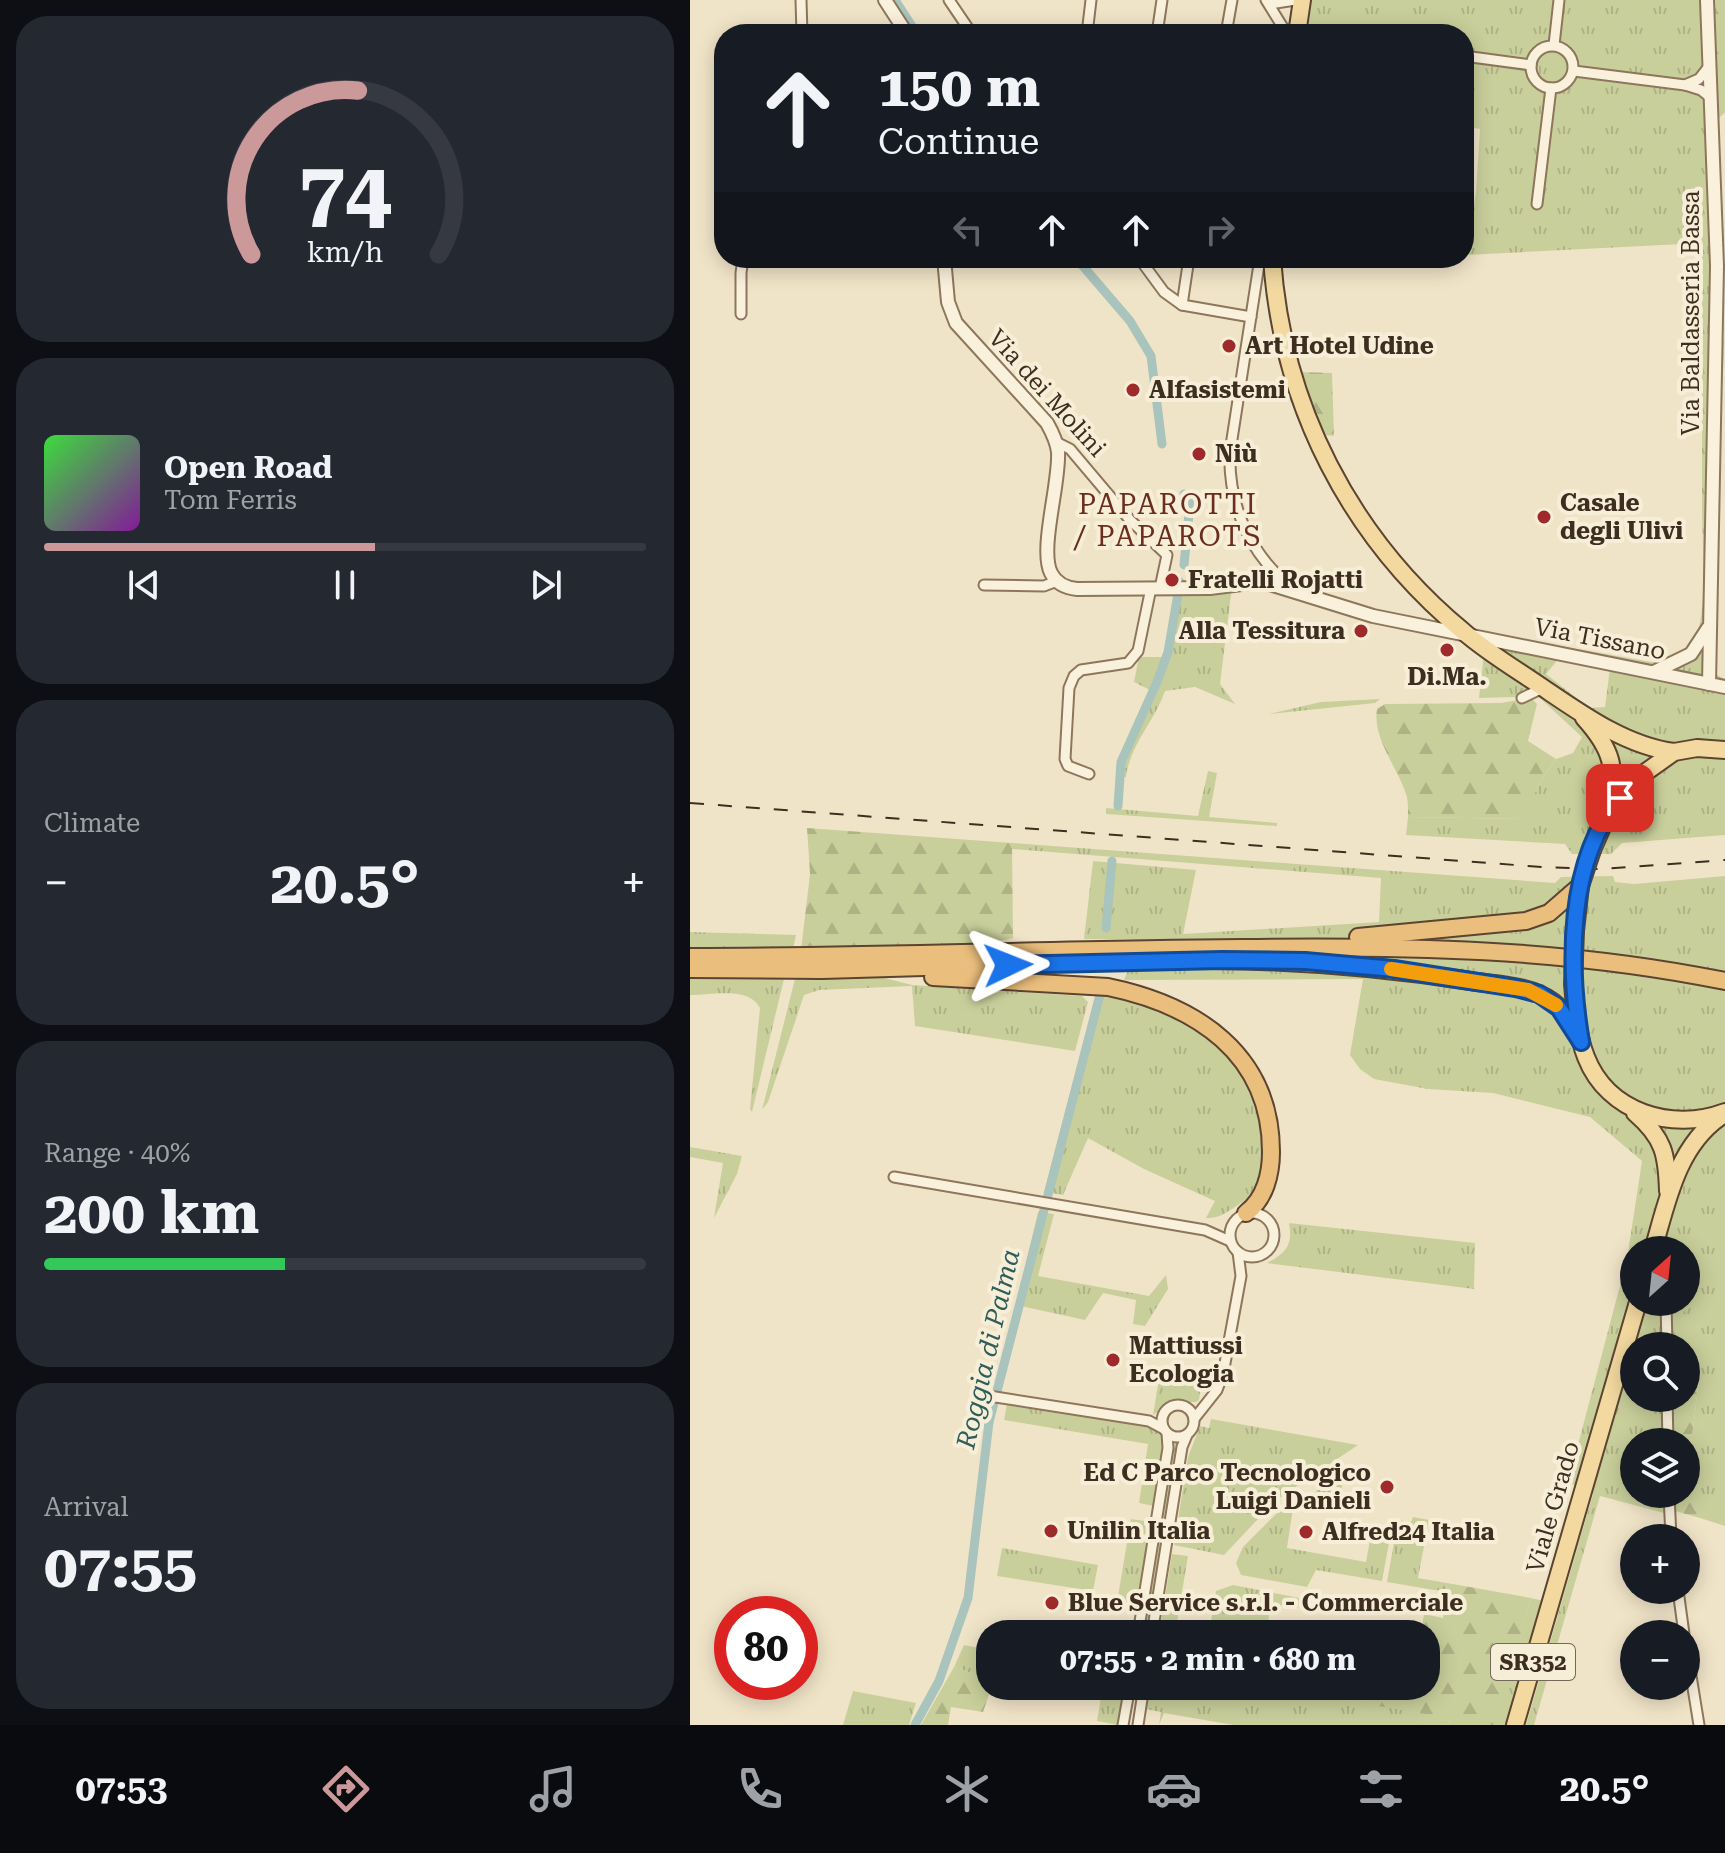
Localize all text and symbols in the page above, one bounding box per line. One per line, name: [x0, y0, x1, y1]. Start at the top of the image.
text: 150 m: [878, 54, 1040, 120]
icon: ahead: [746, 56, 850, 160]
text: Continue: [878, 121, 1039, 163]
text: 74: [298, 143, 392, 240]
street label: Via Baldasseria Bassa: [1677, 190, 1705, 436]
icon: left: [946, 208, 990, 252]
icon: ahead: [1030, 208, 1074, 252]
icon: ahead: [1114, 208, 1158, 252]
icon: right: [1198, 208, 1242, 252]
text: km/h: [307, 235, 383, 269]
street label: Via dei Molini: [983, 324, 1112, 463]
place label: Art Hotel Udine: [1245, 332, 1434, 360]
marker: Art Hotel Udine: [1220, 337, 1238, 355]
place label: Alfasistemi: [1149, 376, 1286, 404]
marker: Alfasistemi: [1124, 381, 1142, 399]
place label: Niù: [1215, 440, 1257, 468]
marker: Niù: [1190, 445, 1208, 463]
text: Open Road: [164, 450, 332, 485]
text: Tom Ferris: [164, 485, 297, 515]
district label: PAPAROTTI / PAPAROTS: [1073, 488, 1262, 553]
place label: Casale degli Ulivi: [1560, 489, 1683, 545]
marker: Casale degli Ulivi: [1535, 508, 1553, 526]
icon: previous: [122, 563, 166, 607]
icon: pause: [323, 563, 367, 607]
icon: next: [524, 563, 568, 607]
place label: Fratelli Rojatti: [1188, 566, 1363, 594]
marker: Fratelli Rojatti: [1163, 571, 1181, 589]
street label: Via Tissano: [1532, 613, 1668, 665]
place label: Alla Tessitura: [1179, 617, 1345, 645]
marker: Alla Tessitura: [1352, 622, 1370, 640]
marker: Di.Ma.: [1438, 641, 1456, 659]
place label: Di.Ma.: [1407, 663, 1487, 691]
pin: [1586, 764, 1654, 832]
icon: arrive: [1598, 776, 1642, 820]
text: Climate: [44, 808, 140, 838]
text: 20.5°: [270, 847, 420, 918]
text: −: [44, 857, 69, 909]
text: +: [621, 857, 646, 909]
position arrow: [966, 923, 1050, 1007]
text: Range · 40%: [44, 1138, 190, 1168]
text: 200 km: [44, 1177, 259, 1248]
north arrow: [1620, 1236, 1700, 1316]
map controls: [1620, 1236, 1700, 1700]
water label: Roggia di Palma: [950, 1246, 1026, 1453]
place label: Mattiussi Ecologia: [1129, 1332, 1243, 1388]
button: search: [1620, 1332, 1700, 1412]
marker: Mattiussi Ecologia: [1104, 1351, 1122, 1369]
button: layers: [1620, 1428, 1700, 1508]
street label: Viale Grado: [1521, 1438, 1585, 1576]
place label: Ed C Parco Tecnologico Luigi Danieli: [1083, 1459, 1371, 1515]
marker: Ed C Parco Tecnologico Luigi Danieli: [1378, 1478, 1396, 1496]
text: Arrival: [44, 1492, 129, 1522]
place label: Unilin Italia: [1067, 1517, 1210, 1545]
place label: Alfred24 Italia: [1322, 1518, 1495, 1546]
marker: Unilin Italia: [1042, 1522, 1060, 1540]
marker: Alfred24 Italia: [1297, 1523, 1315, 1541]
button: +: [1620, 1524, 1700, 1604]
text: 07:55: [44, 1531, 197, 1602]
place label: Blue Service s.r.l. - Commerciale: [1068, 1589, 1463, 1617]
marker: Blue Service s.r.l. - Commerciale: [1043, 1594, 1061, 1612]
speed limit sign: 80: [714, 1596, 818, 1700]
button: −: [1620, 1620, 1700, 1700]
text: 07:55 · 2 min · 680 m: [1060, 1642, 1356, 1677]
road number: SR352: [1491, 1644, 1575, 1680]
icon: directions: [318, 1761, 374, 1817]
icon: music: [525, 1761, 581, 1817]
icon: phone: [732, 1761, 788, 1817]
icon: climate: [939, 1761, 995, 1817]
icon: car: [1146, 1761, 1202, 1817]
icon: filters: [1353, 1761, 1409, 1817]
text: 07:53: [75, 1768, 167, 1810]
text: 20.5°: [1560, 1768, 1649, 1810]

